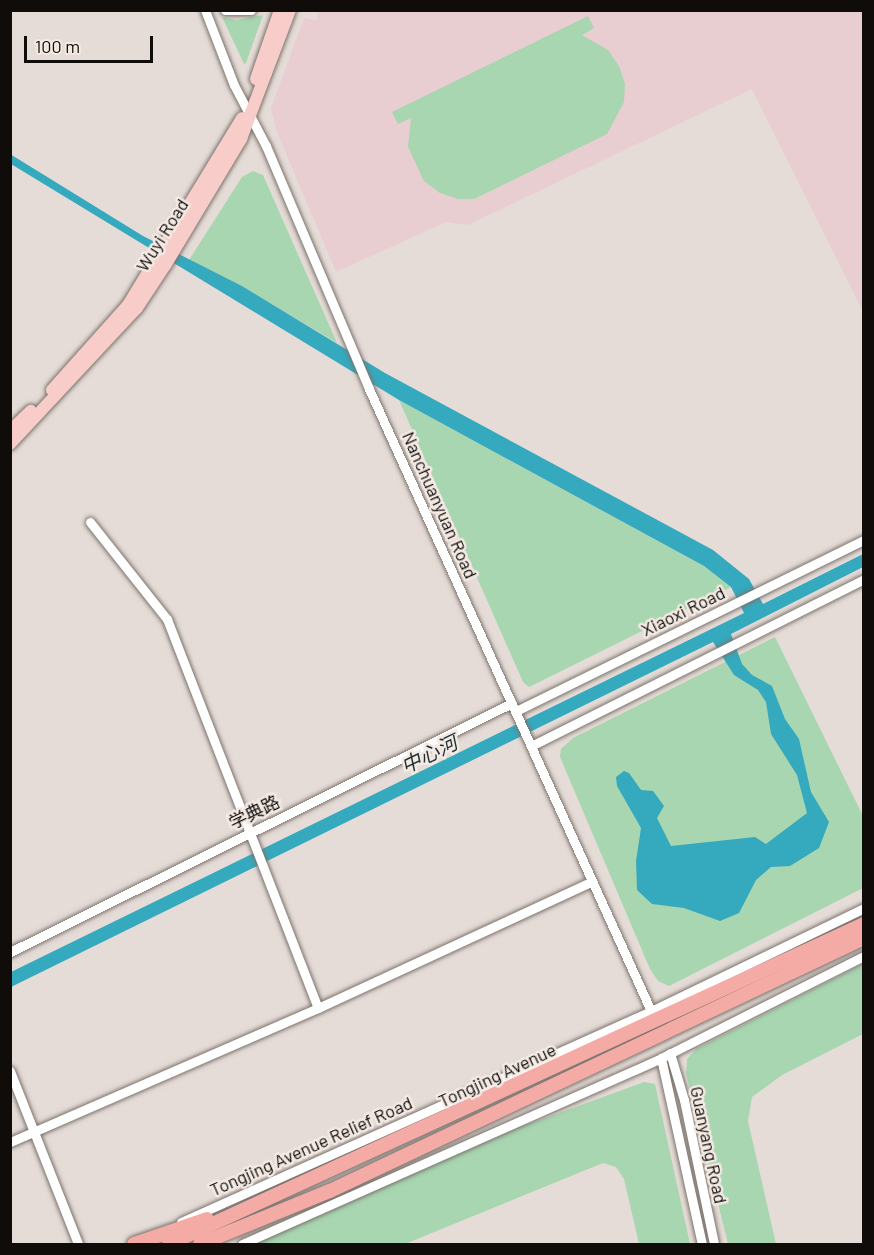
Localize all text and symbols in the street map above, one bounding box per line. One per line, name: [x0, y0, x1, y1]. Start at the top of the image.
scale bar: [27, 24, 156, 62]
text: 100 m: [35, 35, 80, 57]
street label: Wuyi Road: [131, 195, 193, 275]
street label: Nanchuanyuan Road: [398, 428, 482, 582]
street label: Xiaoxi Road: [638, 581, 728, 641]
water label: 中心河: [397, 730, 461, 778]
street label: 学典路: [225, 790, 283, 834]
street label: Tongjing Avenue: [435, 1038, 559, 1112]
street label: Guanyang Road: [686, 1084, 732, 1206]
street label: Tongjing Avenue Relief Road: [206, 1092, 416, 1200]

